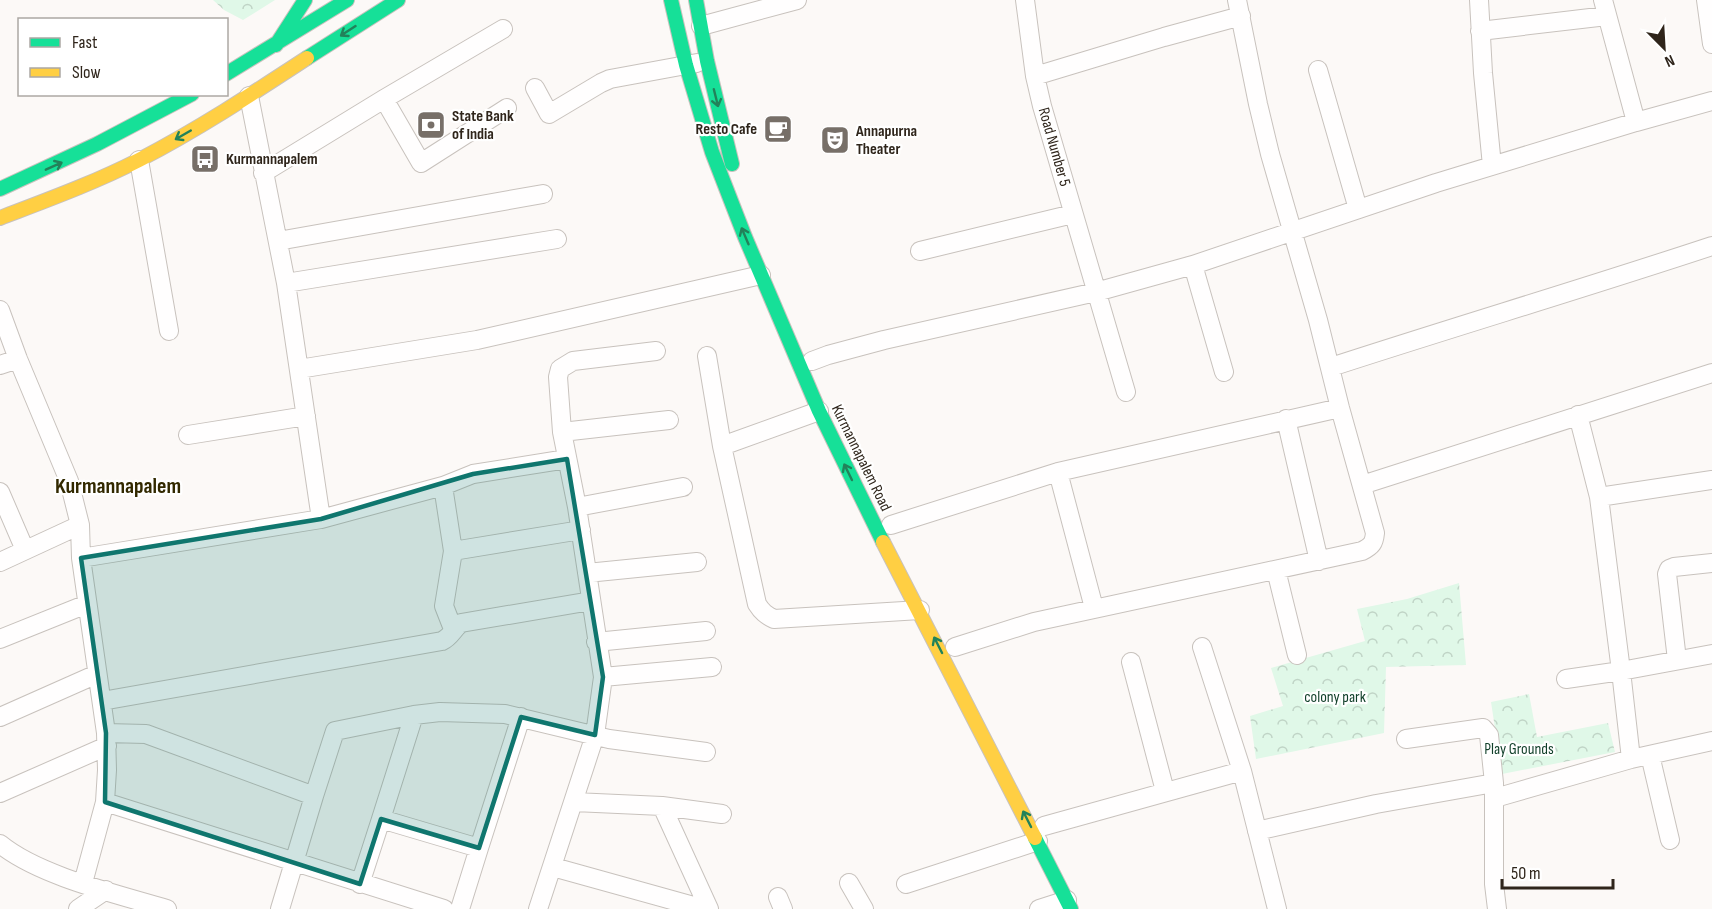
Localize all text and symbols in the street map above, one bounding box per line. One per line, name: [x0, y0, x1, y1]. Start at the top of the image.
legend: [18, 18, 228, 96]
north arrow: [1634, 18, 1694, 78]
one-way arrow: [340, 25, 357, 37]
text: Fast: [72, 32, 98, 53]
text: N: [1662, 50, 1677, 71]
text: Slow: [72, 62, 101, 83]
one-way arrow: [711, 89, 723, 108]
street label: Road Number 5: [1034, 105, 1074, 189]
place label: State Bank of India: [452, 107, 514, 144]
bank icon: State Bank of India: [415, 109, 447, 141]
cafe icon: Resto Cafe: [762, 113, 794, 145]
place label: Resto Cafe: [696, 120, 757, 139]
place label: Annapurna Theater: [855, 122, 917, 159]
theatre icon: Annapurna Theater: [819, 124, 851, 156]
one-way arrow: [175, 129, 192, 141]
bus stop icon: Kurmannapalem: [189, 143, 221, 175]
place label: Kurmannapalem: [226, 150, 318, 169]
one-way arrow: [44, 159, 62, 171]
one-way arrow: [739, 227, 750, 246]
street label: Kurmannapalem Road: [827, 402, 895, 514]
one-way arrow: [842, 464, 854, 482]
district label: Kurmannapalem: [55, 473, 181, 500]
one-way arrow: [932, 637, 943, 655]
park label: colony park: [1304, 688, 1366, 707]
park label: Play Grounds: [1484, 740, 1554, 759]
one-way arrow: [1021, 810, 1032, 828]
scale bar: [1502, 852, 1613, 890]
text: 50 m: [1511, 863, 1541, 884]

